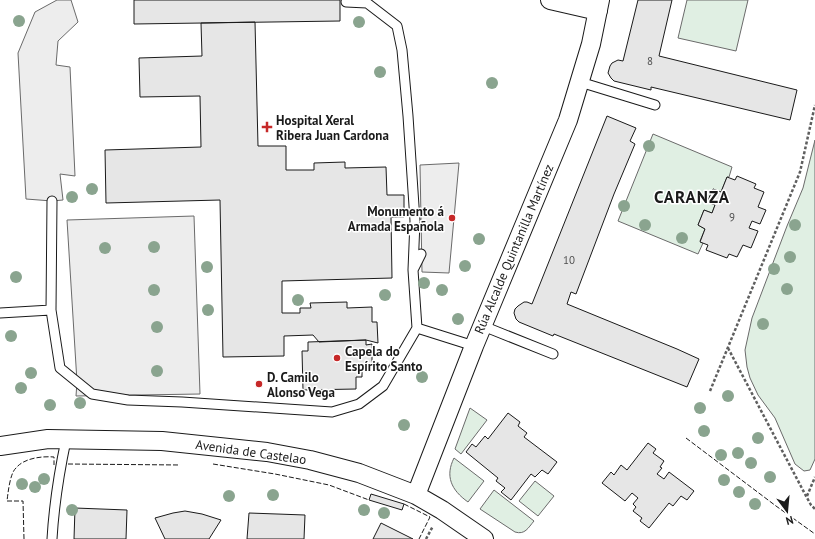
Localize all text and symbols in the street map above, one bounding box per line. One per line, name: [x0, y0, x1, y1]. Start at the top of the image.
house number: 8: [647, 54, 653, 68]
place label: Hospital Xeral Ribera Juan Cardona: [276, 112, 389, 144]
marker: Hospital Xeral Ribera Juan Cardona: [261, 121, 273, 133]
street label: Rúa Alcalde Quintanilla Martínez: [470, 161, 558, 337]
district label: CARANZA: [654, 186, 730, 208]
place label: Monumento á Armada Española: [348, 203, 444, 235]
house number: 9: [729, 210, 735, 224]
marker: Monumento á Armada Española: [447, 213, 457, 223]
house number: 10: [563, 253, 575, 267]
place label: Capela do Espírito Santo: [345, 343, 422, 375]
marker: Capela do Espírito Santo: [332, 353, 342, 363]
place label: D. Camilo Alonso Vega: [267, 369, 335, 401]
marker: D. Camilo Alonso Vega: [254, 379, 264, 389]
street label: Avenida de Castelao: [195, 436, 307, 468]
north arrow: [767, 491, 807, 531]
text: N: [784, 513, 795, 528]

